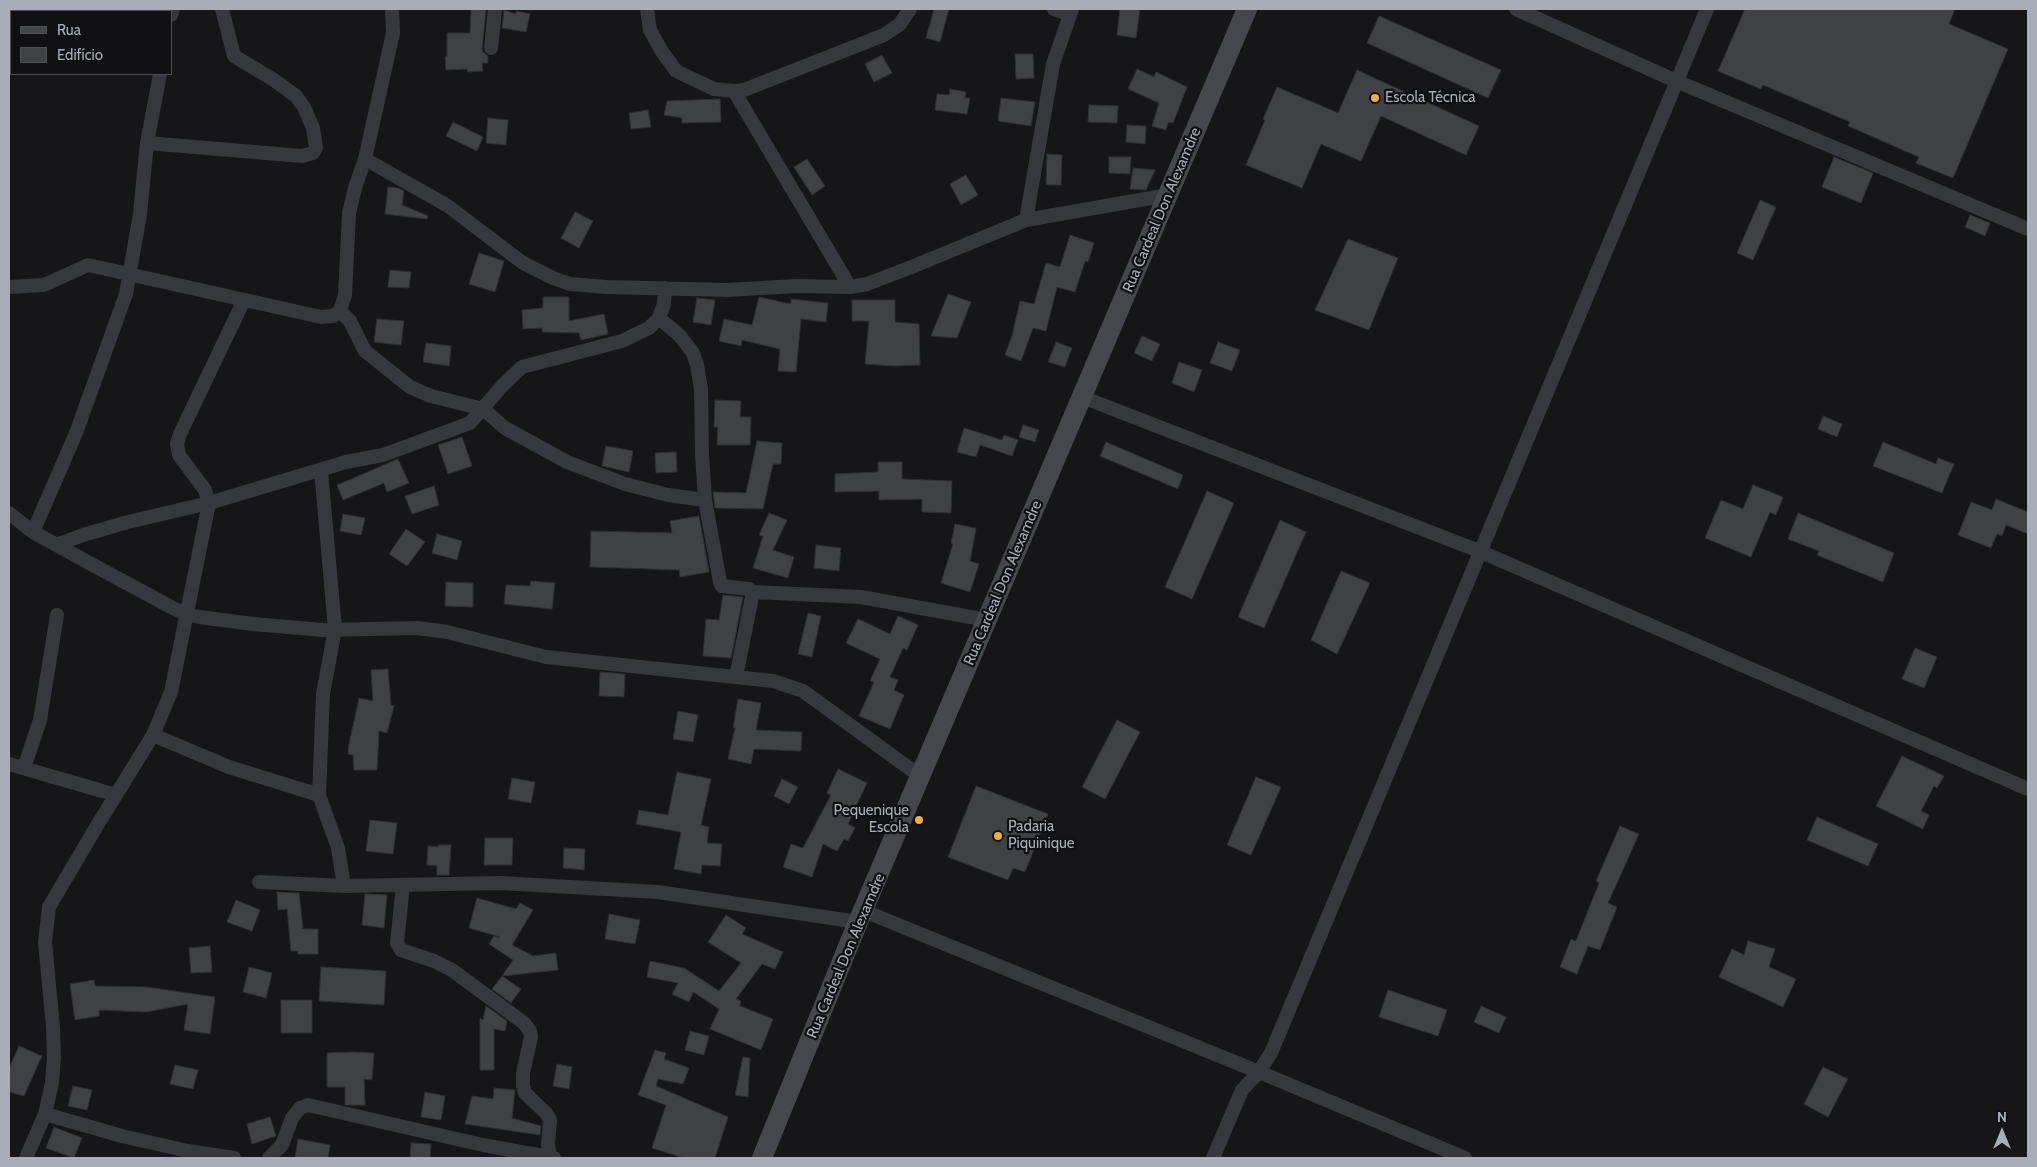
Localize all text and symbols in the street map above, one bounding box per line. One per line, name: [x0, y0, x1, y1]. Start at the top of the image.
legend: [10, 10, 172, 75]
text: Rua: [57, 21, 81, 39]
text: Edifício: [57, 46, 103, 64]
place label: Escola Técnica: [1385, 89, 1475, 107]
marker: Escola Técnica: [1369, 92, 1381, 104]
street label: Rua Cardeal Don Alexamdre: [1119, 125, 1205, 295]
street label: Rua Cardeal Don Alexamdre: [960, 498, 1046, 668]
place label: Pequenique Escola: [834, 802, 909, 837]
marker: Pequenique Escola: [913, 814, 925, 826]
place label: Padaria Piquinique: [1008, 818, 1075, 853]
marker: Padaria Piquinique: [992, 830, 1004, 842]
street label: Rua Cardeal Don Alexamdre: [803, 871, 889, 1041]
north arrow: [1977, 1107, 2027, 1157]
text: N: [1997, 1108, 2007, 1126]

